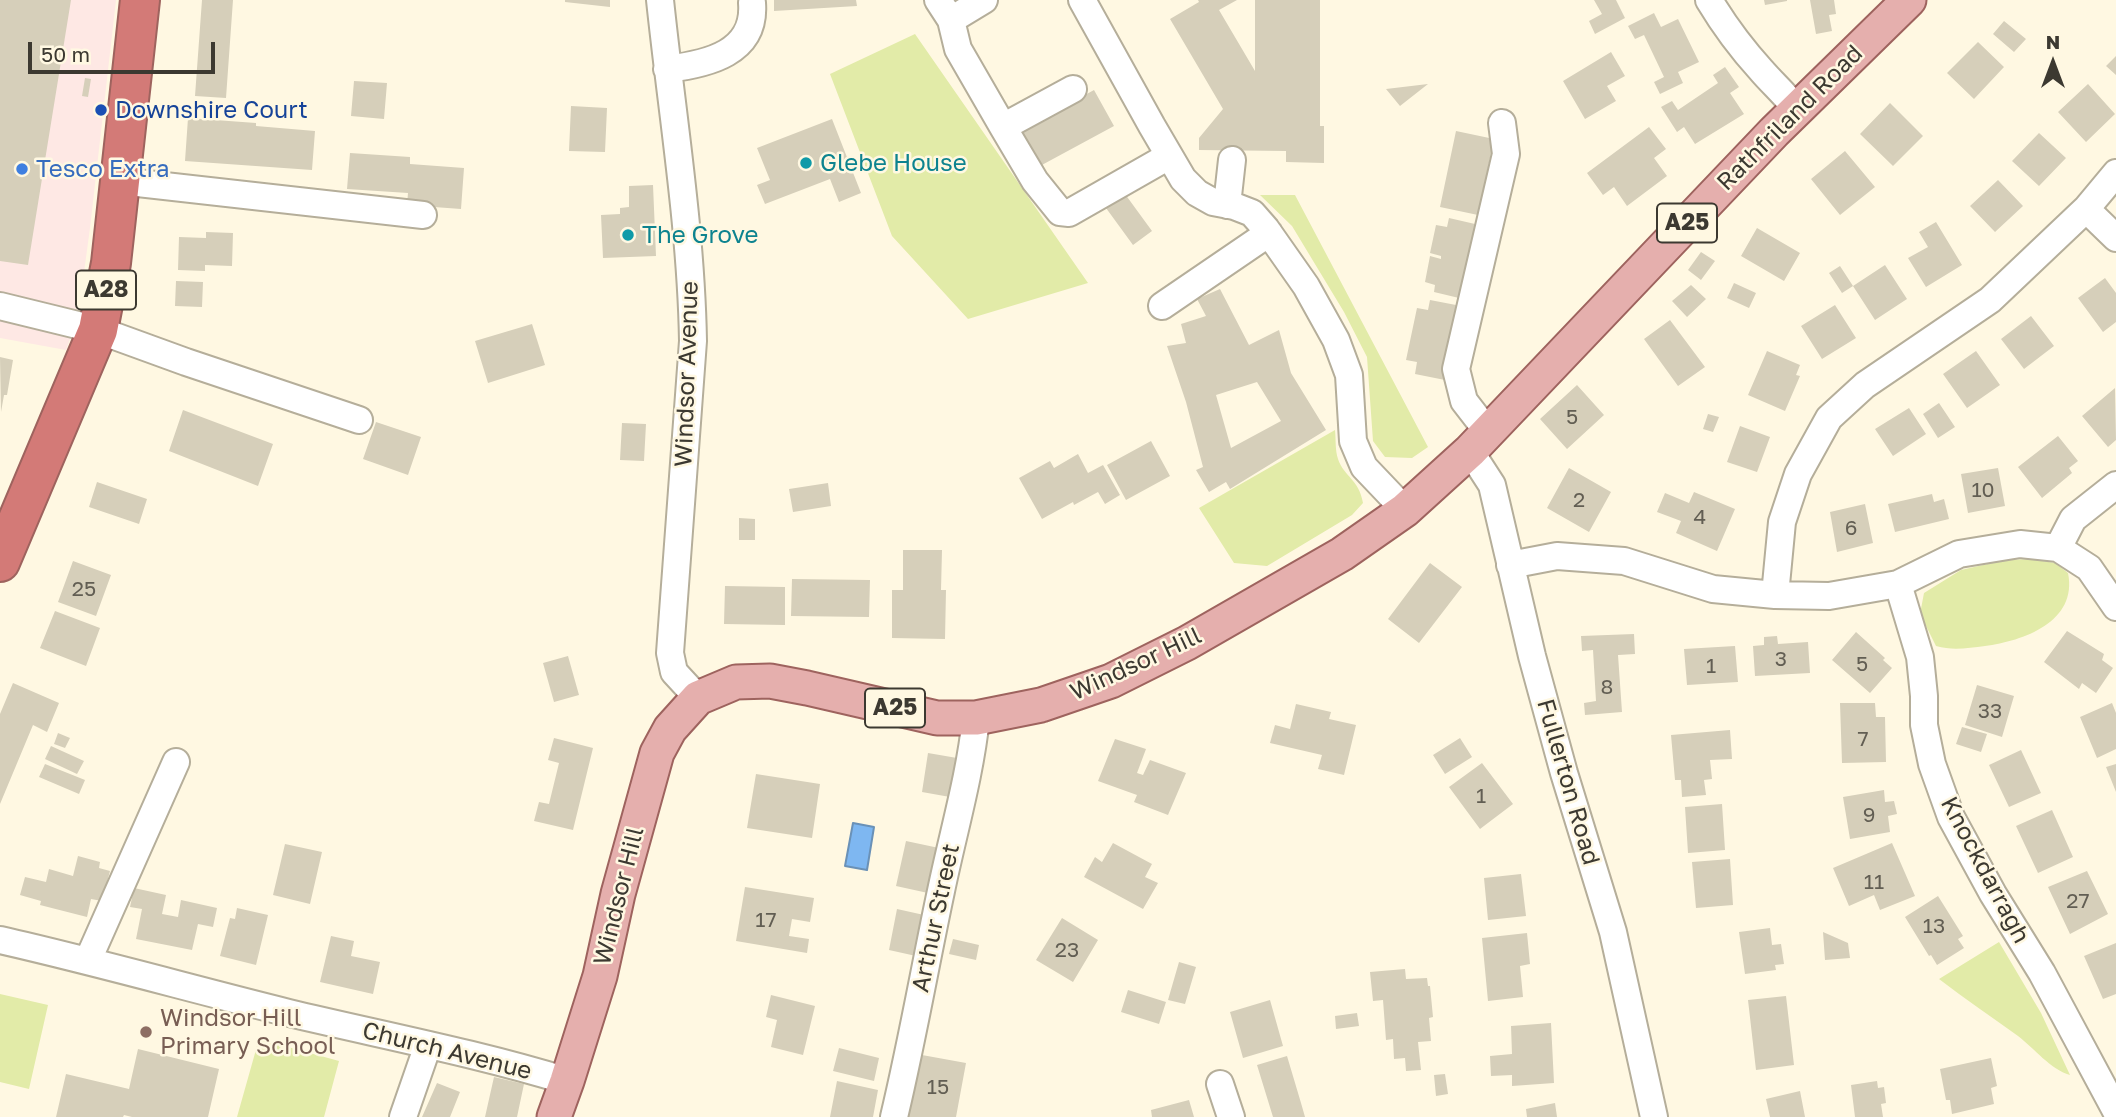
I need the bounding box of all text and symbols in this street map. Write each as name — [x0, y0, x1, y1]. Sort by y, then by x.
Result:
scale bar — [32, 28, 219, 72]
north arrow — [2018, 28, 2088, 98]
text: N — [2046, 30, 2060, 53]
street label: Rathfriland Road — [1711, 39, 1869, 197]
text: 50 m — [41, 41, 90, 67]
place label: Downshire Court — [115, 96, 308, 124]
marker: Downshire Court — [93, 102, 109, 118]
place label: Glebe House — [820, 149, 967, 177]
place label: Tesco Extra — [36, 155, 169, 183]
marker: Glebe House — [798, 155, 814, 171]
marker: Tesco Extra — [14, 161, 30, 177]
road number: A25 — [1657, 204, 1717, 243]
place label: The Grove — [642, 221, 758, 249]
marker: The Grove — [620, 227, 636, 243]
road number: A28 — [76, 270, 136, 310]
street label: Windsor Avenue — [669, 280, 705, 468]
house number: 5 — [1566, 404, 1578, 430]
house number: 10 — [1971, 477, 1995, 503]
house number: 2 — [1573, 487, 1585, 513]
house number: 4 — [1694, 504, 1706, 530]
house number: 6 — [1845, 515, 1857, 541]
house number: 25 — [72, 576, 96, 602]
street label: Windsor Hill — [1066, 621, 1206, 707]
house number: 3 — [1775, 646, 1787, 672]
house number: 5 — [1856, 651, 1868, 677]
house number: 1 — [1706, 653, 1716, 679]
house number: 8 — [1601, 674, 1613, 700]
road number: A25 — [865, 688, 925, 728]
street label: Fullerton Road — [1531, 696, 1605, 868]
house number: 33 — [1978, 698, 2002, 724]
house number: 7 — [1857, 726, 1869, 752]
house number: 1 — [1476, 783, 1486, 809]
street label: Knockdarragh — [1934, 792, 2036, 948]
house number: 9 — [1863, 802, 1875, 828]
street label: Windsor Hill — [588, 824, 650, 968]
street label: Arthur Street — [906, 841, 966, 995]
house number: 11 — [1864, 869, 1884, 895]
house number: 27 — [2066, 888, 2090, 914]
house number: 17 — [755, 907, 777, 933]
house number: 13 — [1923, 913, 1945, 939]
house number: 23 — [1055, 937, 1079, 963]
place label: Windsor Hill Primary School — [160, 1004, 336, 1060]
street label: Church Avenue — [359, 1016, 535, 1086]
marker: Windsor Hill Primary School — [138, 1024, 154, 1040]
house number: 15 — [927, 1074, 949, 1100]

